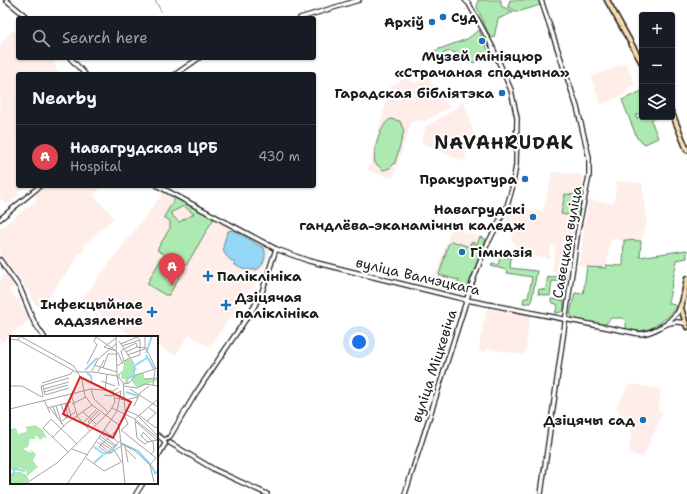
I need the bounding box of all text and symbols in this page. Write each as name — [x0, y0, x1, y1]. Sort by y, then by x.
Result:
place label: Суд — [451, 8, 478, 26]
marker: Суд — [438, 12, 448, 22]
map controls — [639, 12, 675, 120]
button: + — [639, 12, 675, 48]
place label: Архіў — [384, 13, 424, 31]
search box — [16, 16, 316, 60]
marker: Архіў — [427, 17, 437, 27]
icon: search — [30, 27, 52, 49]
text: Search here — [62, 28, 148, 48]
marker: Музей мініяцюр «Страчаная спадчына» — [477, 36, 487, 46]
place label: Музей мініяцюр «Страчаная спадчына» — [394, 47, 570, 81]
button: − — [639, 48, 675, 84]
place label: Гарадская бібліятэка — [334, 84, 494, 102]
button: layers — [639, 84, 675, 120]
text: Nearby — [32, 87, 97, 109]
marker: Гарадская бібліятэка — [497, 88, 507, 98]
district label: NAVAHRUDAK — [434, 131, 574, 155]
text: Навагрудская ЦРБ — [70, 138, 218, 158]
text: A — [40, 148, 50, 165]
text: 430 m — [258, 148, 300, 165]
text: Hospital — [70, 158, 121, 175]
place label: Пракуратура — [420, 170, 517, 188]
marker: Пракуратура — [520, 174, 530, 184]
street label: Савецкая вуліца — [548, 184, 586, 300]
place label: Навагрудскі гандлёва-эканамічны каледж — [299, 200, 525, 234]
marker: Навагрудскі гандлёва-эканамічны каледж — [528, 212, 538, 222]
place label: Гімназія — [470, 243, 532, 261]
marker: Гімназія — [457, 247, 467, 257]
pin: A — [159, 253, 185, 286]
street label: вуліца Валчэцкага — [354, 253, 482, 299]
place label: Паліклініка — [217, 267, 302, 285]
marker: Паліклініка — [202, 270, 214, 282]
place label: Дзіцячая паліклініка — [235, 288, 319, 322]
place label: Інфекцыйнае аддзяленне — [40, 295, 143, 329]
marker: Дзіцячая паліклініка — [220, 299, 232, 311]
marker: Інфекцыйнае аддзяленне — [146, 306, 158, 318]
street label: вуліца Міцкевіча — [407, 307, 461, 425]
your location — [349, 332, 369, 352]
inset map — [10, 336, 158, 484]
place label: Дзіцячы сад — [543, 411, 635, 429]
marker: Дзіцячы сад — [638, 415, 648, 425]

